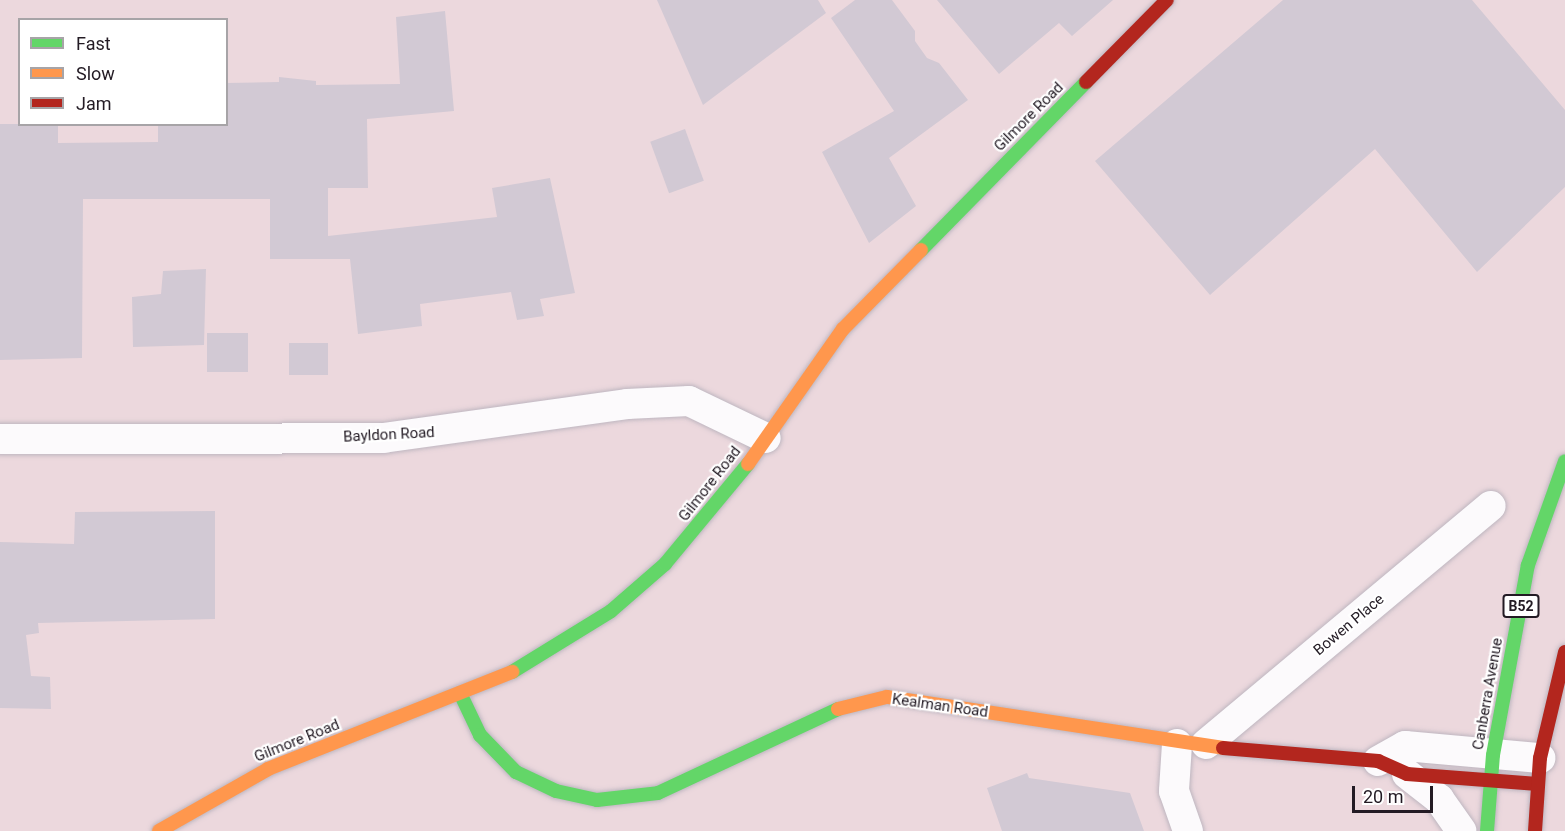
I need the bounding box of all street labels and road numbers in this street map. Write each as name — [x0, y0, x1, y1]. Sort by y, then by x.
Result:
street label: Gilmore Road — [991, 79, 1067, 155]
street label: Bayldon Road — [343, 424, 435, 446]
street label: Gilmore Road — [675, 443, 745, 525]
street label: Bowen Place — [1310, 590, 1388, 660]
road number: B52 — [1502, 595, 1540, 617]
street label: Canberra Avenue — [1469, 637, 1507, 751]
street label: Kealman Road — [891, 690, 989, 722]
street label: Gilmore Road — [252, 716, 342, 766]

